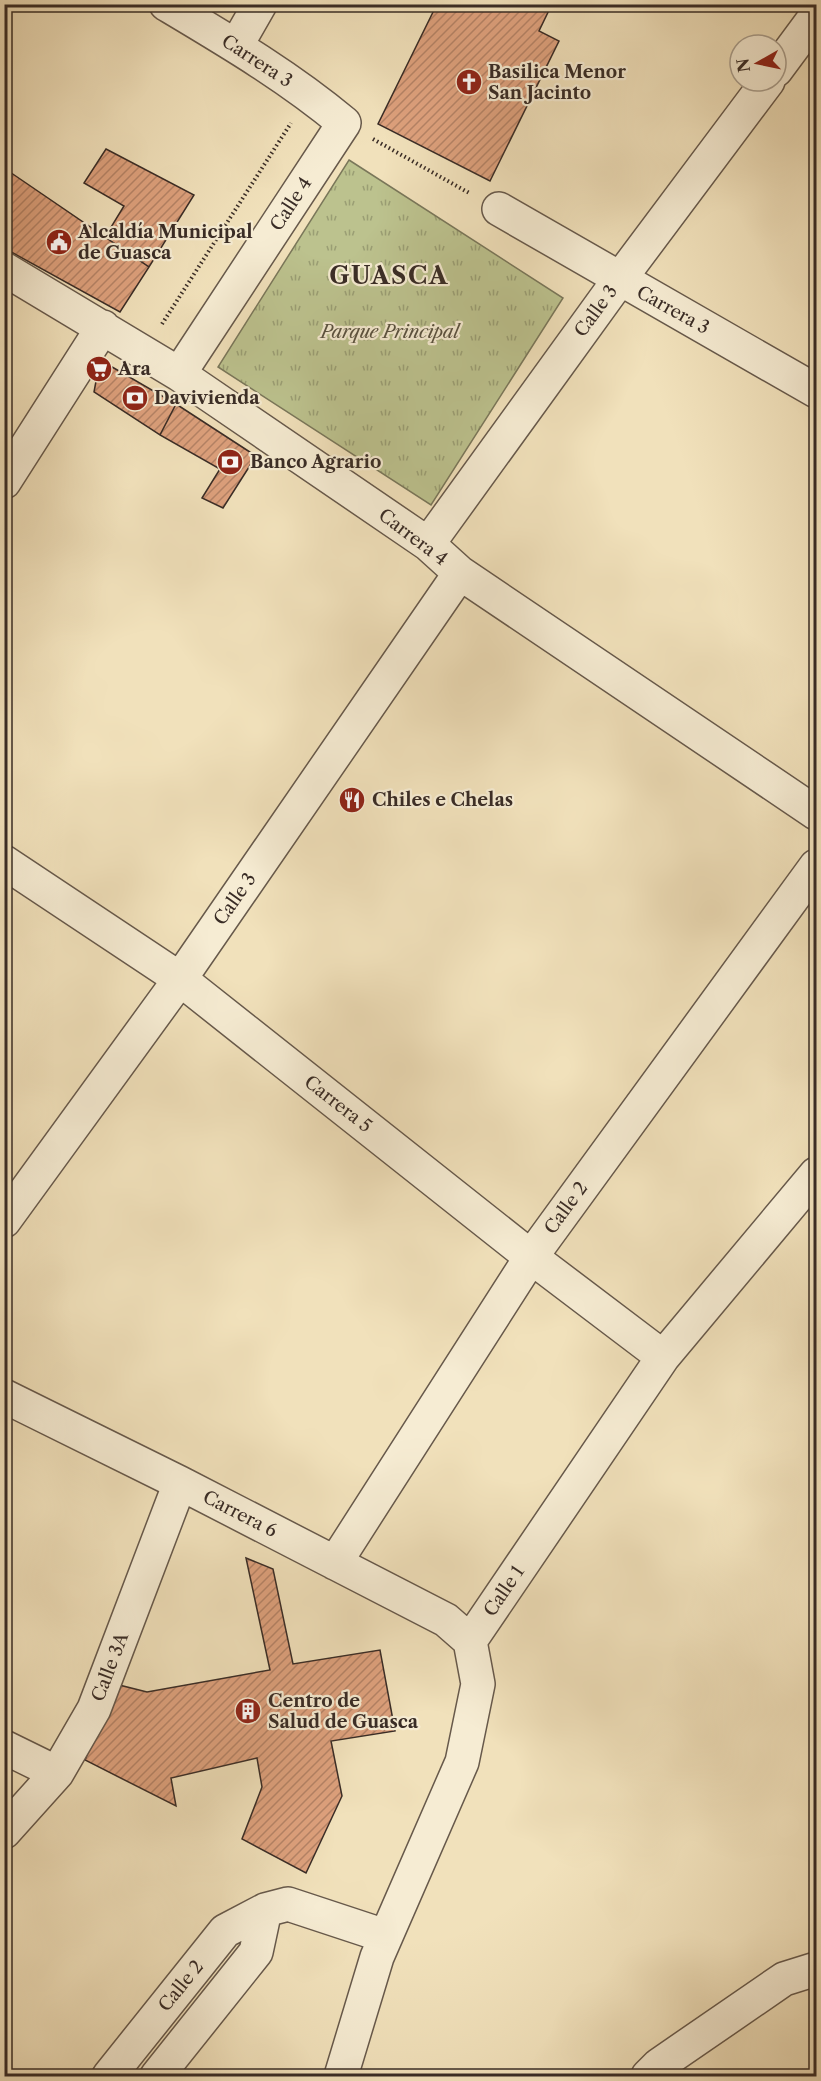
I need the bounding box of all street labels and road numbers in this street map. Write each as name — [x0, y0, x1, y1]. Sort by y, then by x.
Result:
street label: Carrera 3 — [218, 30, 296, 92]
street label: Calle 4 — [266, 173, 316, 235]
street label: Calle 3 — [570, 281, 622, 341]
street label: Carrera 3 — [633, 281, 713, 339]
street label: Carrera 4 — [374, 504, 452, 570]
street label: Calle 3 — [209, 869, 261, 929]
street label: Carrera 5 — [300, 1071, 376, 1137]
street label: Calle 2 — [540, 1178, 592, 1238]
street label: Carrera 6 — [199, 1486, 281, 1542]
street label: Calle 1 — [479, 1561, 529, 1621]
street label: Calle 3A — [87, 1629, 133, 1705]
street label: Calle 2 — [154, 1956, 208, 2016]

